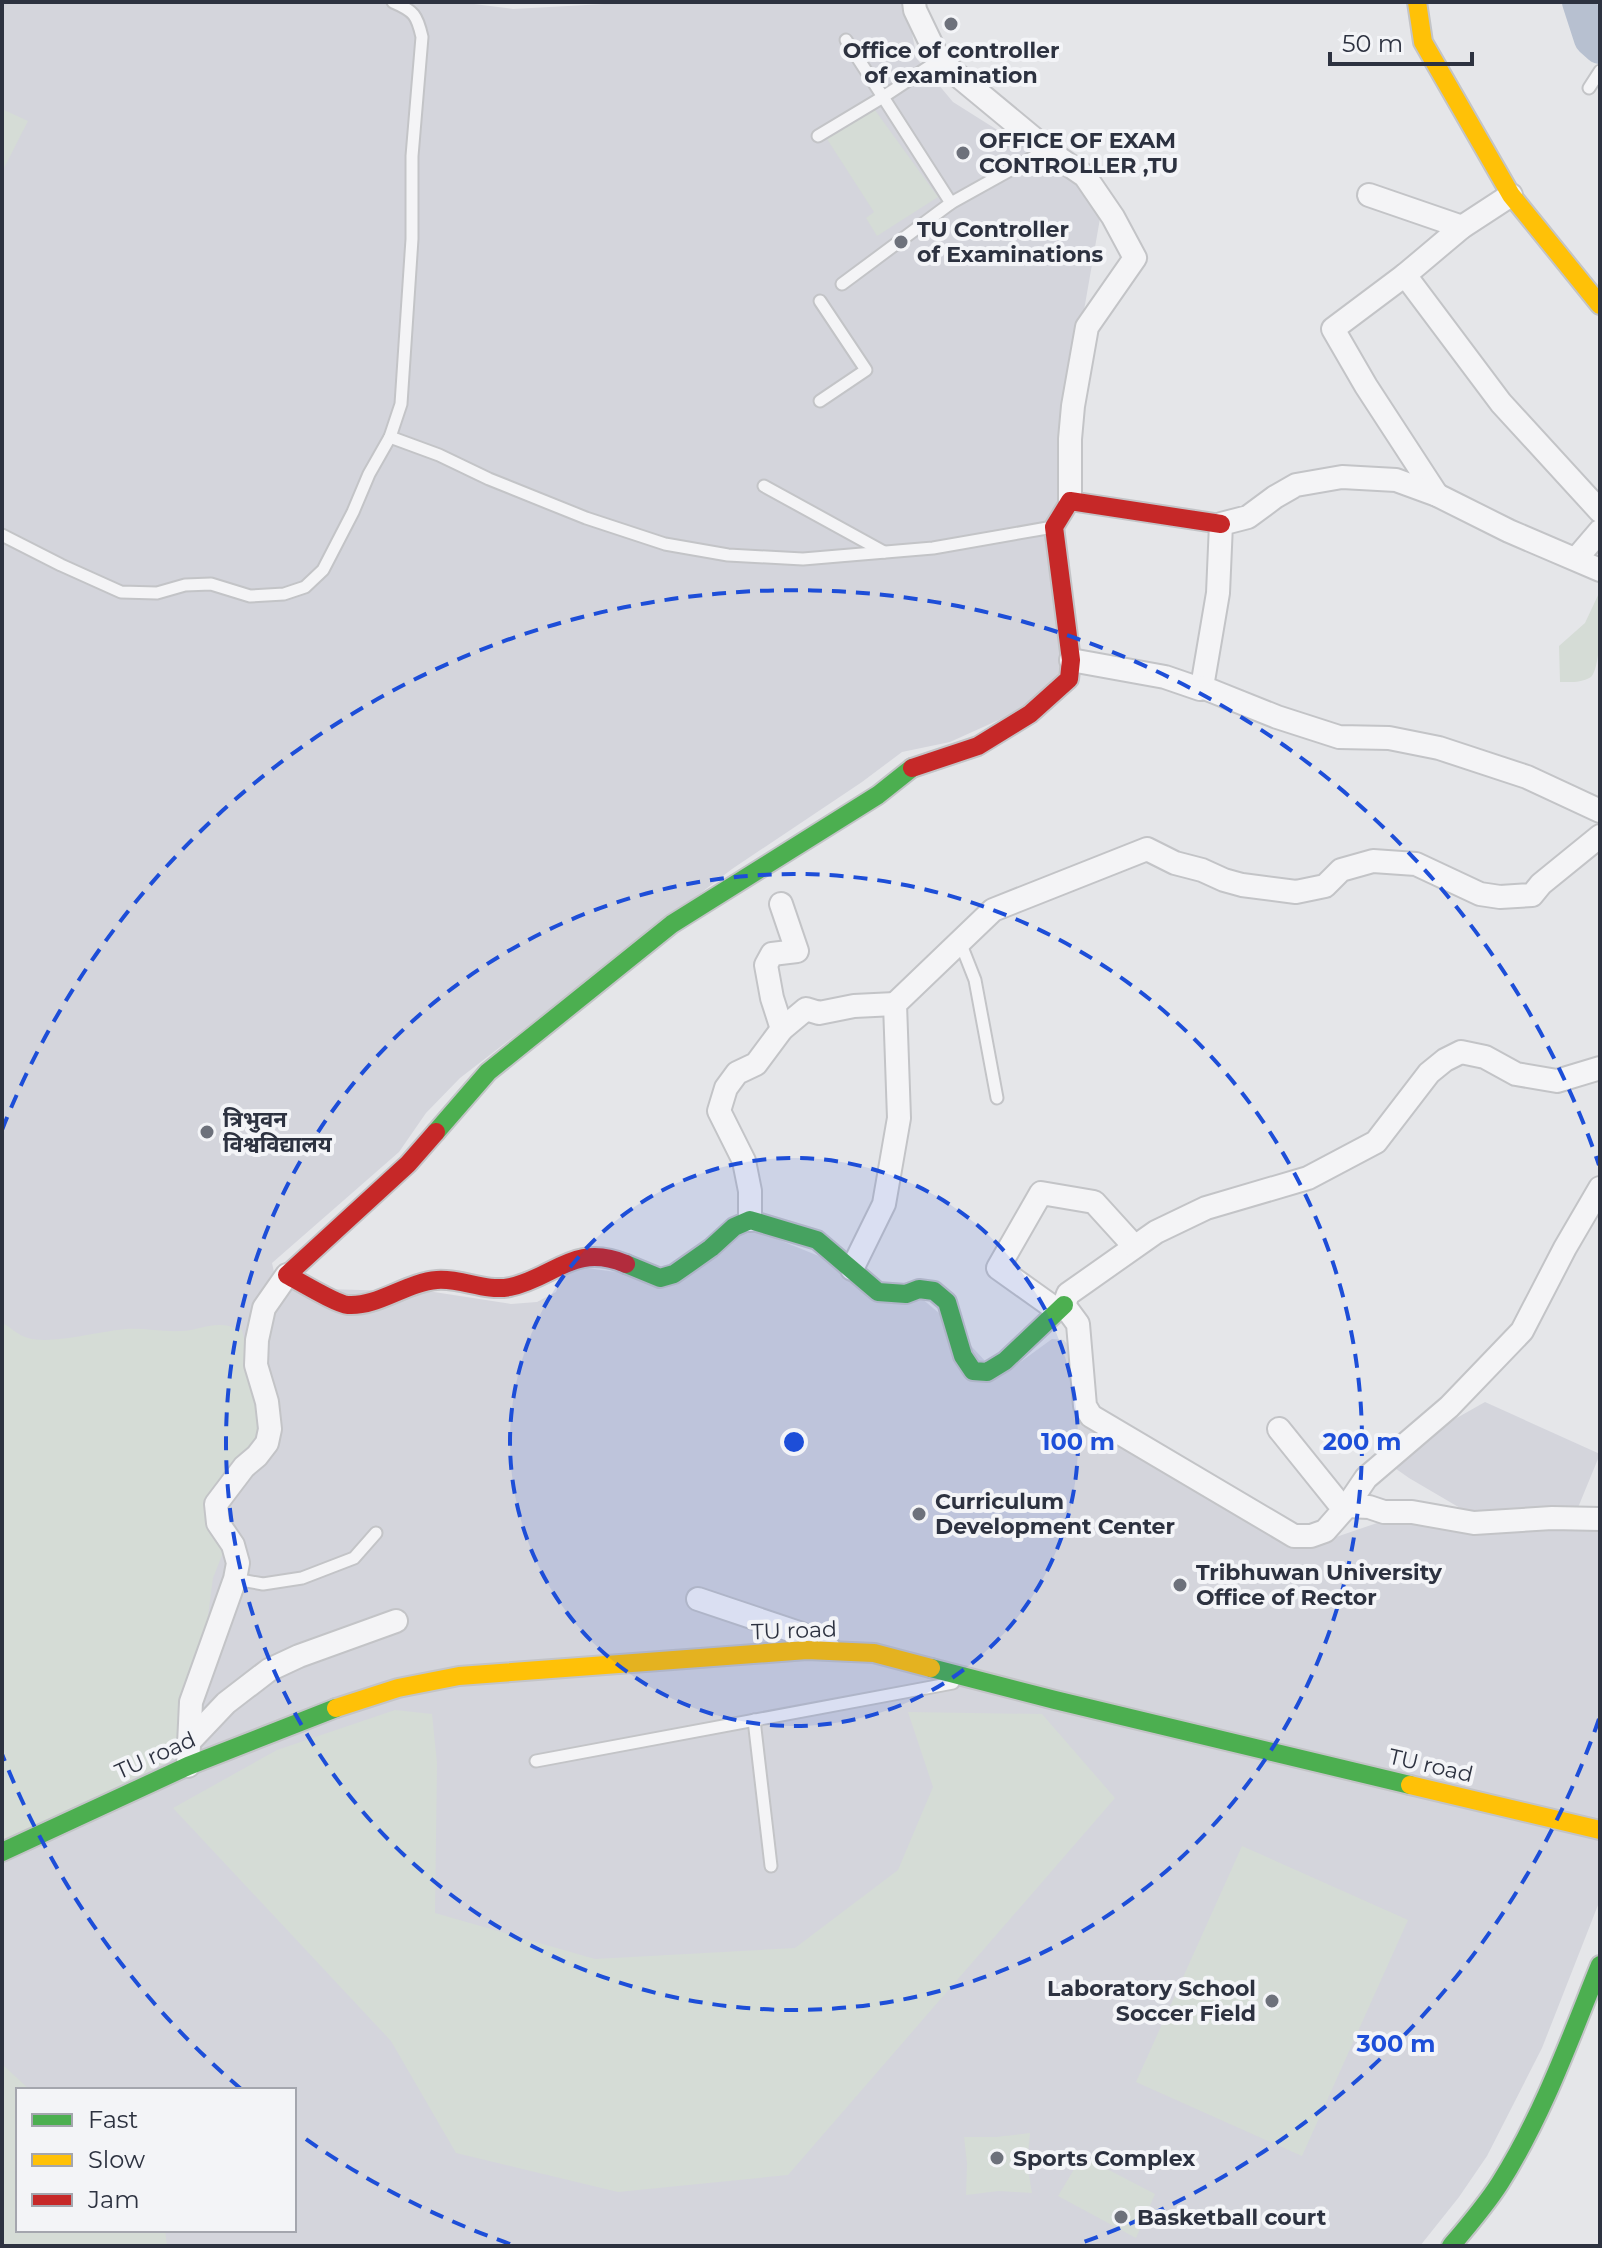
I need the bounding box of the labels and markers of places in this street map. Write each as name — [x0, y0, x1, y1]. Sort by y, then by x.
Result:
marker: Office of controller of examination — [942, 15, 960, 33]
place label: Office of controller of examination — [843, 37, 1059, 89]
place label: OFFICE OF EXAM CONTROLLER ,TU — [979, 127, 1178, 179]
marker: OFFICE OF EXAM CONTROLLER ,TU — [954, 144, 972, 162]
place label: TU Controller of Examinations — [917, 216, 1103, 268]
marker: TU Controller of Examinations — [892, 233, 910, 251]
place label: त्रिभुवन विश्वविद्यालय — [223, 1106, 333, 1158]
marker: त्रिभुवन विश्वविद्यालय — [198, 1123, 216, 1141]
centre of rings — [780, 1428, 808, 1456]
place label: Curriculum Development Center — [935, 1488, 1175, 1540]
marker: Curriculum Development Center — [910, 1505, 928, 1523]
place label: Tribhuwan University Office of Rector — [1196, 1559, 1443, 1611]
marker: Tribhuwan University Office of Rector — [1171, 1576, 1189, 1594]
place label: Laboratory School Soccer Field — [1047, 1975, 1256, 2027]
marker: Laboratory School Soccer Field — [1263, 1992, 1281, 2010]
place label: Sports Complex — [1013, 2145, 1195, 2172]
marker: Sports Complex — [988, 2149, 1006, 2167]
place label: Basketball court — [1137, 2204, 1327, 2231]
marker: Basketball court — [1112, 2208, 1130, 2226]

